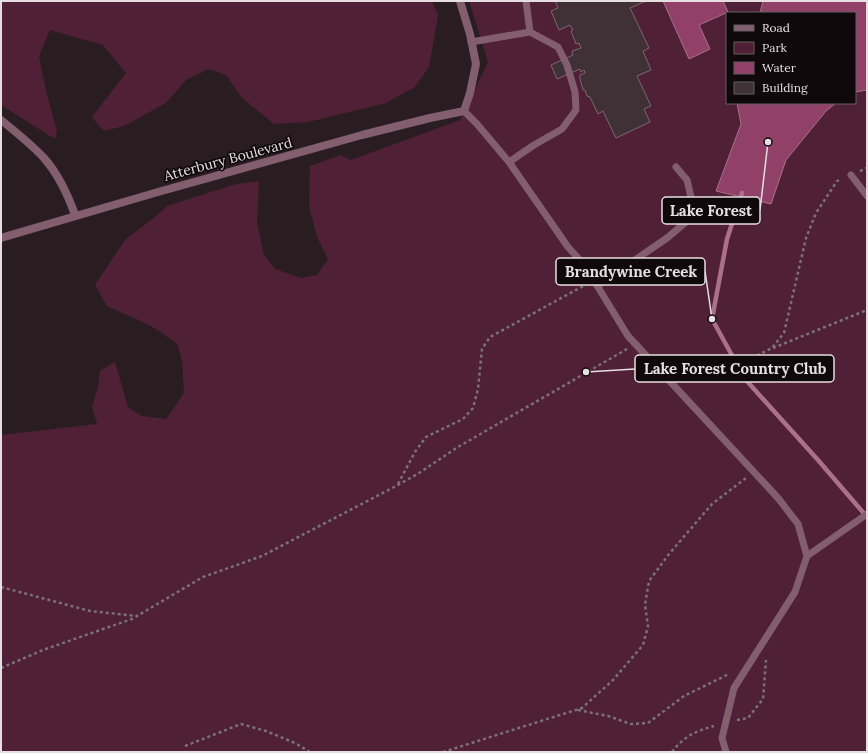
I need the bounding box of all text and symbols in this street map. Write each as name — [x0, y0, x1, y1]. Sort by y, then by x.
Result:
legend — [726, 12, 856, 104]
text: Road — [762, 20, 790, 35]
text: Park — [762, 40, 788, 55]
text: Water — [762, 60, 797, 75]
text: Building — [762, 80, 808, 95]
street label: Atterbury Boulevard — [161, 133, 294, 185]
callout: Lake Forest — [662, 197, 760, 224]
text: Lake Forest — [670, 201, 753, 220]
callout: Brandywine Creek — [556, 258, 705, 285]
text: Brandywine Creek — [565, 262, 697, 281]
callout: Lake Forest Country Club — [635, 355, 834, 382]
text: Lake Forest Country Club — [644, 359, 827, 378]

